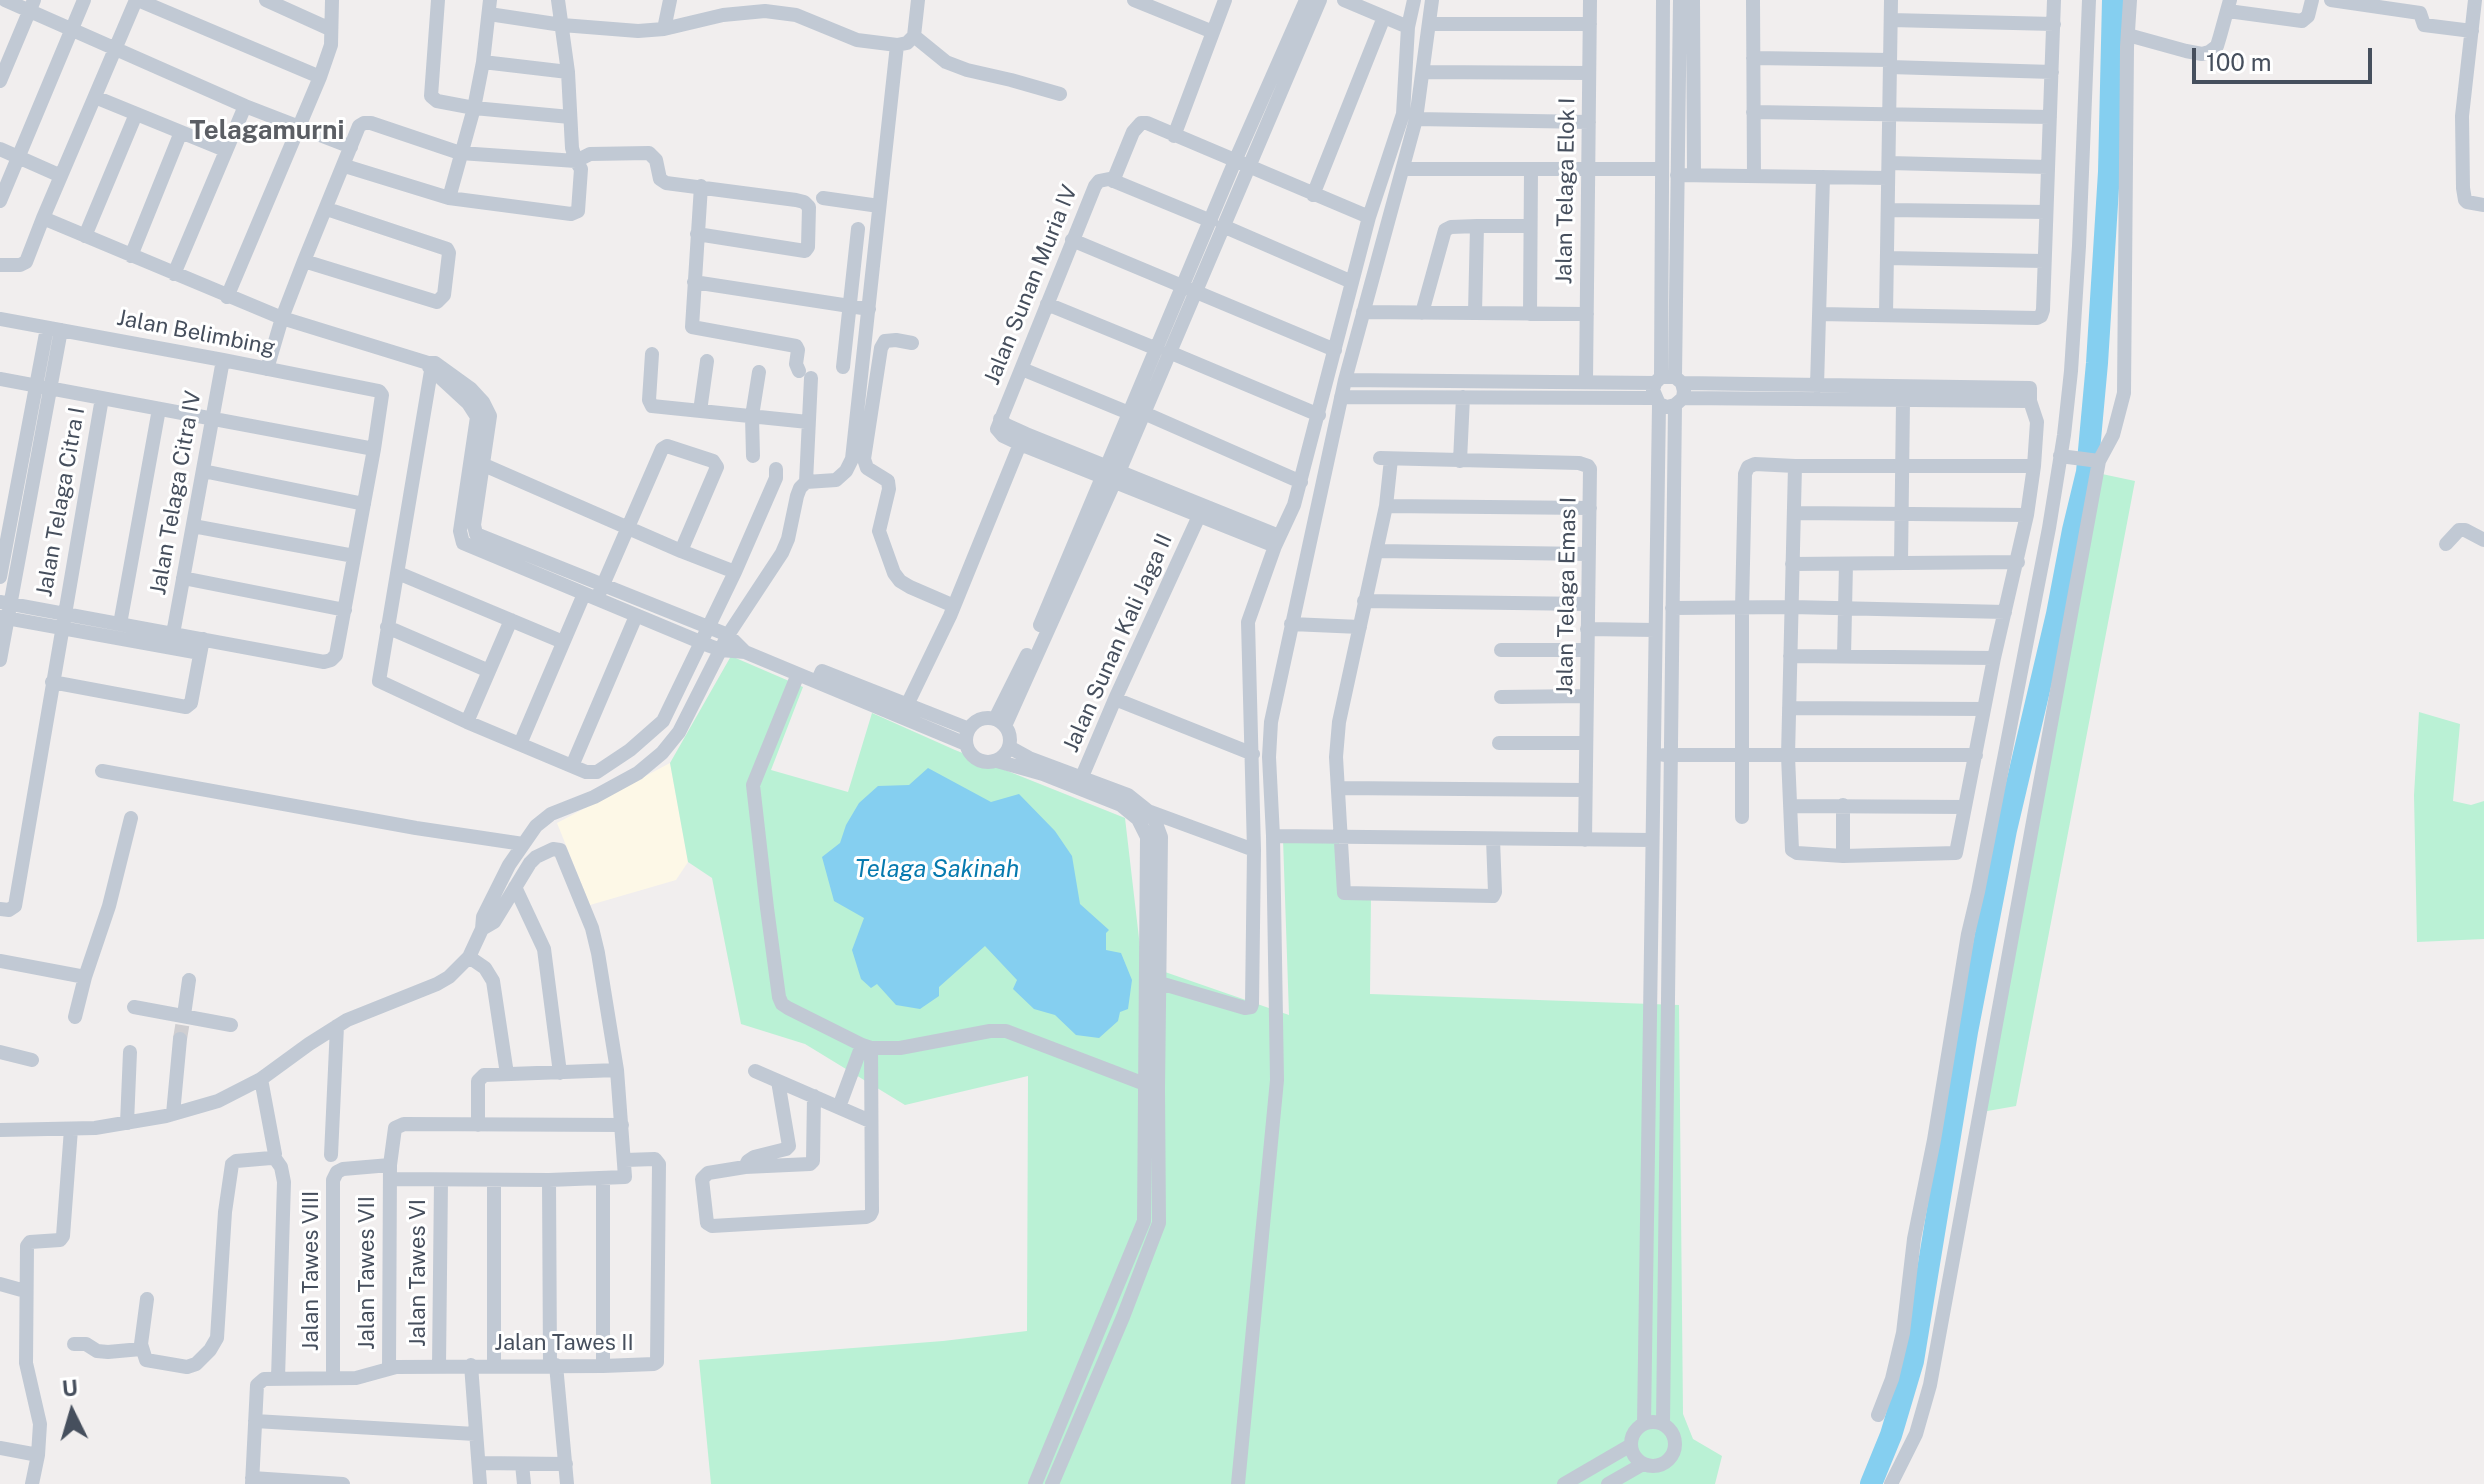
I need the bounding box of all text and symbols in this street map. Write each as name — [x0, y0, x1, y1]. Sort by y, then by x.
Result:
scale bar — [2196, 32, 2376, 82]
text: 100 m — [2206, 48, 2272, 76]
street label: Jalan Telaga Elok I — [1551, 97, 1581, 285]
district label: Telagamurni — [190, 115, 344, 147]
street label: Jalan Sunan Muria IV — [979, 181, 1083, 389]
street label: Jalan Belimbing — [114, 305, 278, 361]
street label: Jalan Telaga Citra IV — [145, 389, 207, 597]
street label: Jalan Telaga Citra I — [31, 405, 91, 599]
street label: Jalan Telaga Emas I — [1552, 497, 1582, 695]
street label: Jalan Sunan Kali Jaga II — [1058, 530, 1178, 756]
water label: Telaga Sakinah — [855, 856, 1019, 884]
street label: Jalan Tawes VIII — [298, 1191, 324, 1351]
street label: Jalan Tawes VII — [354, 1196, 380, 1350]
street label: Jalan Tawes VI — [405, 1199, 431, 1347]
street label: Jalan Tawes II — [494, 1330, 634, 1356]
north arrow — [32, 1372, 112, 1452]
text: U — [61, 1374, 79, 1402]

